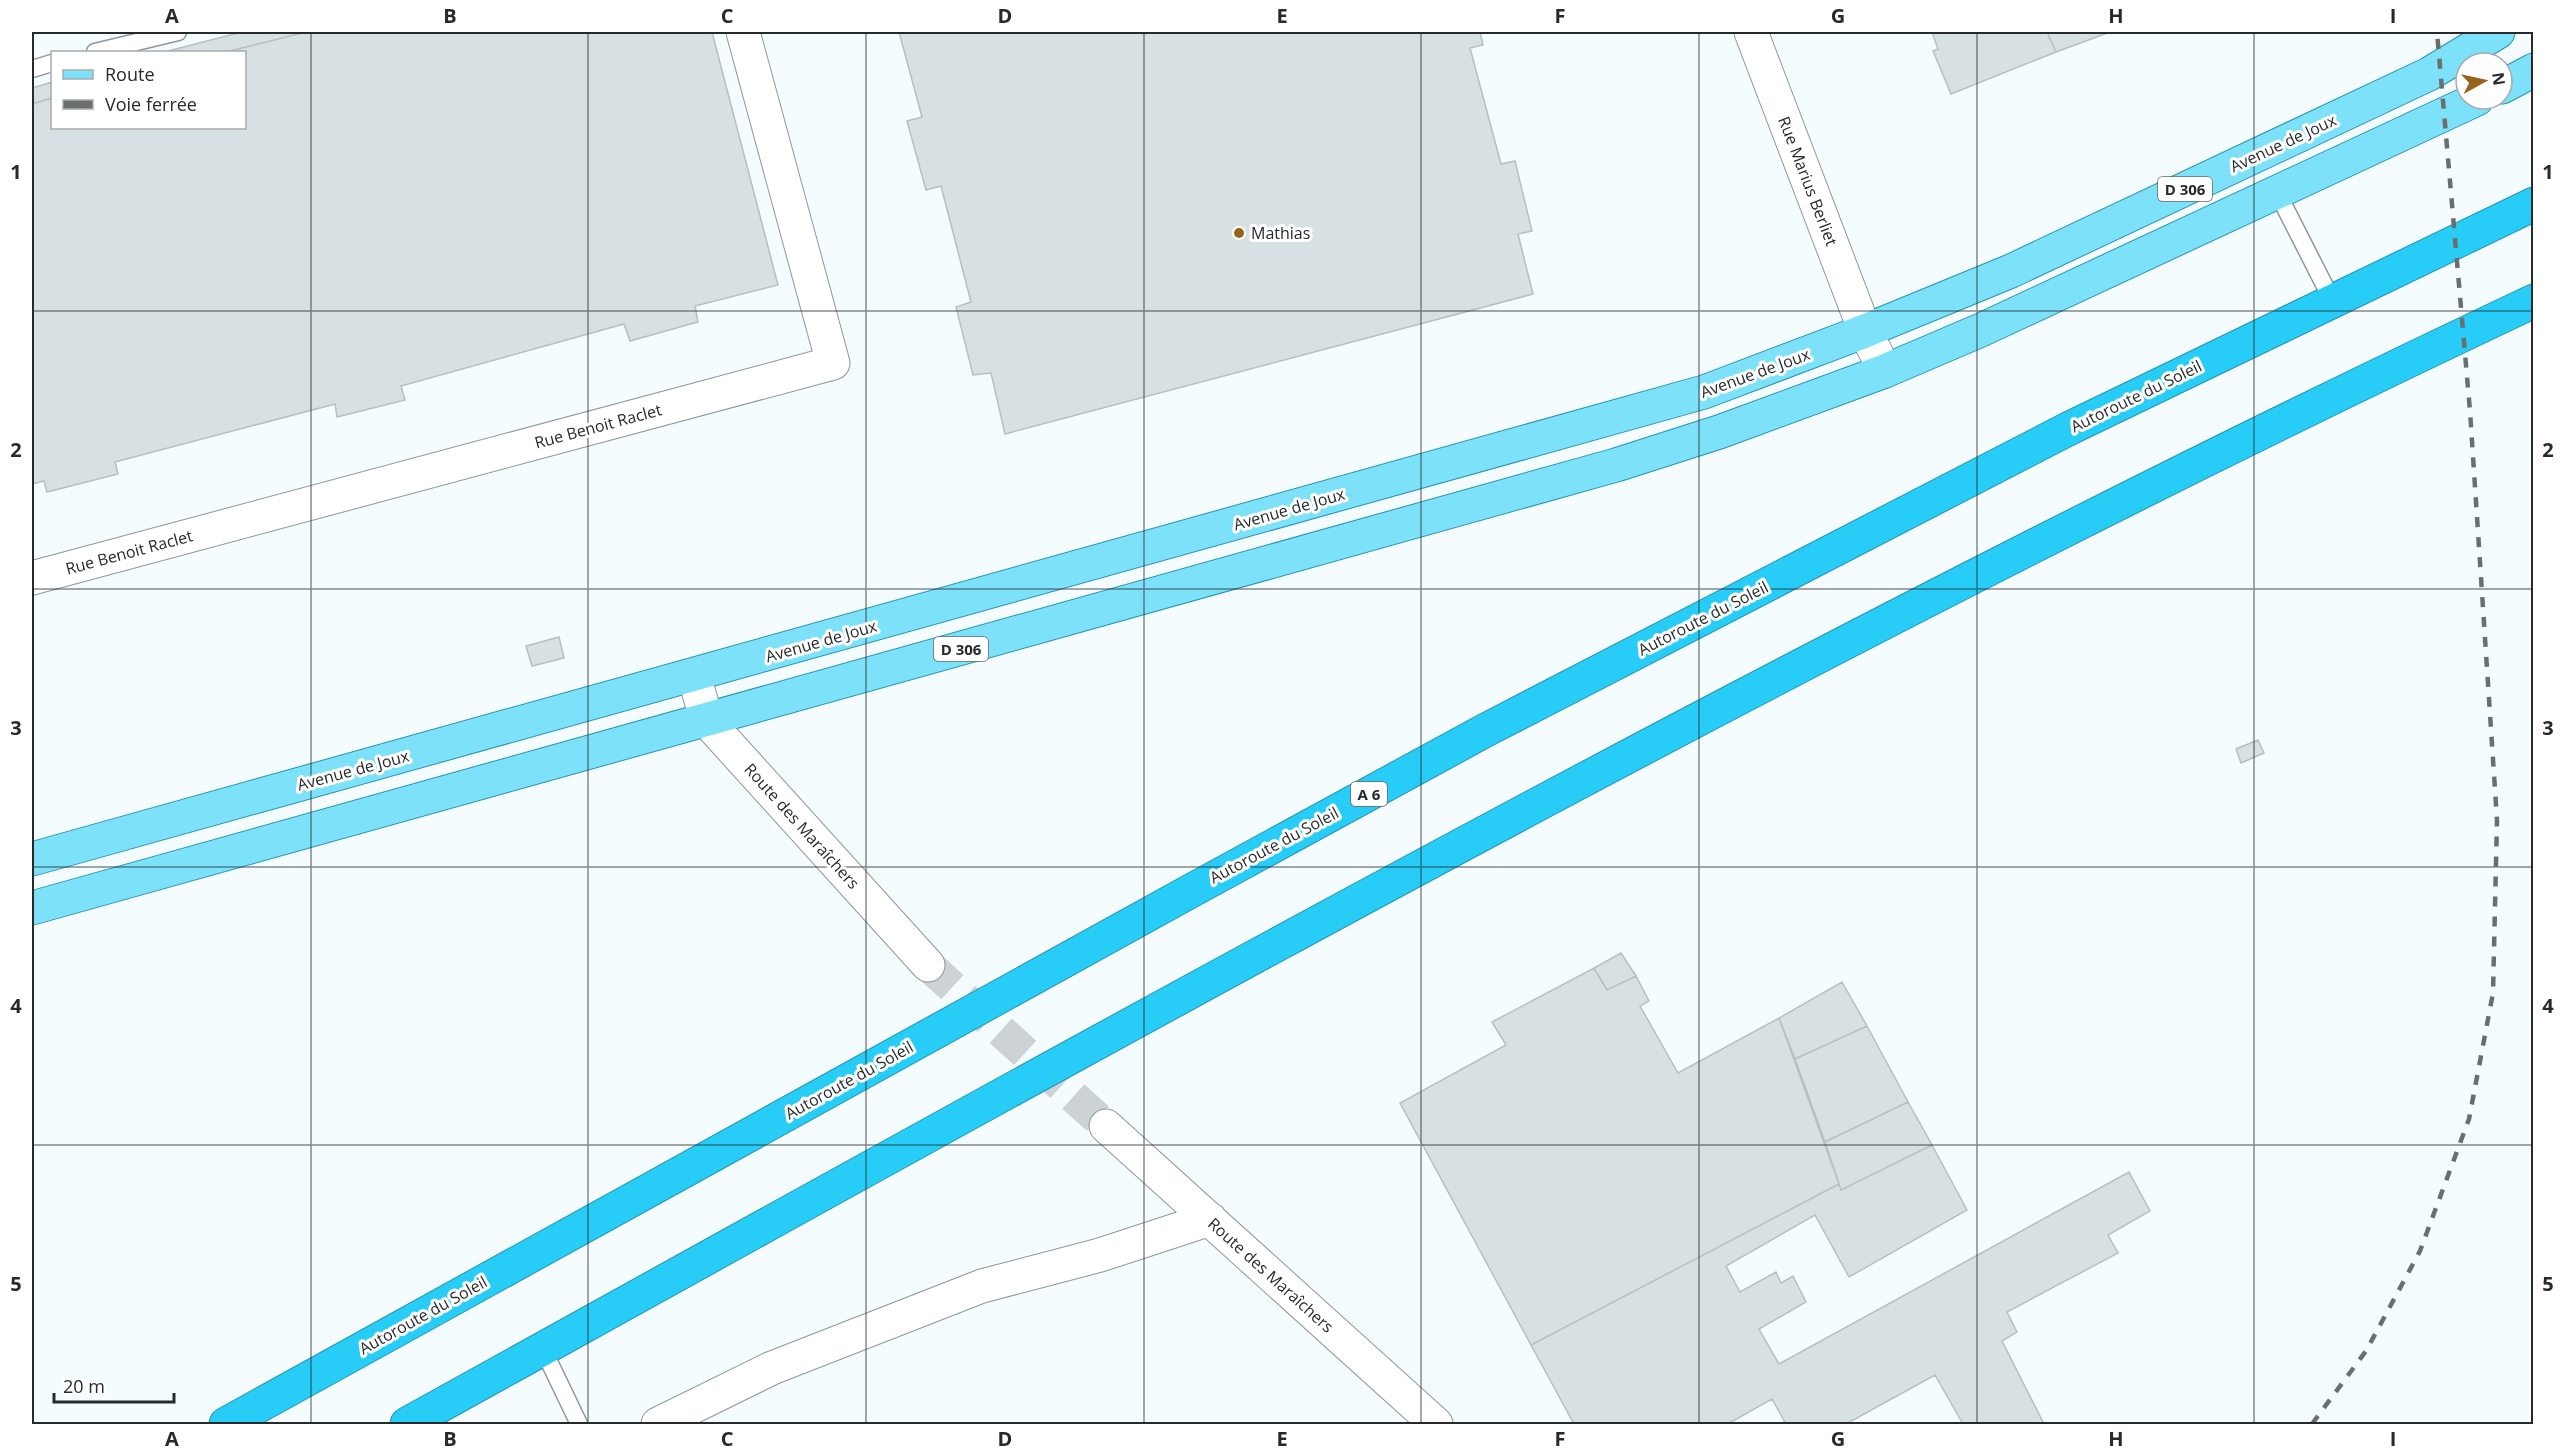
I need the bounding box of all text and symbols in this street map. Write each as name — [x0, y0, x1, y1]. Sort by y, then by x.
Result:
text: A — [165, 2, 179, 29]
text: B — [443, 2, 457, 29]
text: C — [721, 2, 734, 29]
text: D — [998, 2, 1012, 29]
text: E — [1276, 2, 1288, 29]
text: F — [1555, 2, 1565, 29]
text: G — [1831, 2, 1845, 29]
text: H — [2108, 2, 2124, 29]
text: I — [2390, 2, 2396, 29]
legend — [51, 51, 246, 129]
north arrow — [2454, 51, 2514, 111]
text: Route — [105, 62, 155, 86]
text: N — [2487, 71, 2511, 87]
text: Voie ferrée — [105, 92, 197, 116]
street label: Avenue de Joux — [2226, 108, 2340, 177]
street label: Rue Marius Berliet — [1773, 113, 1843, 249]
text: 1 — [10, 158, 22, 185]
text: 1 — [2542, 158, 2554, 185]
road number: D 306 — [2158, 177, 2212, 201]
place label: Mathias — [1251, 222, 1310, 244]
marker: Mathias — [1232, 226, 1246, 240]
street label: Avenue de Joux — [1697, 343, 1813, 403]
street label: Autoroute du Soleil — [2067, 355, 2205, 437]
street label: Rue Benoit Raclet — [532, 398, 664, 454]
text: 2 — [10, 436, 22, 463]
text: 2 — [2542, 436, 2554, 463]
street label: Avenue de Joux — [1231, 482, 1348, 535]
street label: Rue Benoit Raclet — [63, 524, 195, 580]
street label: Autoroute du Soleil — [1634, 576, 1772, 660]
street label: Avenue de Joux — [763, 614, 880, 667]
road number: D 306 — [934, 637, 988, 661]
text: 3 — [10, 714, 22, 741]
text: 3 — [2542, 714, 2554, 741]
street label: Avenue de Joux — [295, 744, 412, 795]
street label: Route des Maraîchers — [740, 758, 864, 894]
road number: A 6 — [1351, 782, 1387, 806]
street label: Autoroute du Soleil — [1206, 802, 1342, 888]
text: 4 — [10, 992, 22, 1019]
text: 4 — [2542, 992, 2554, 1019]
street label: Autoroute du Soleil — [781, 1036, 917, 1124]
street label: Route des Maraîchers — [1203, 1213, 1339, 1337]
text: 5 — [10, 1270, 22, 1297]
text: 5 — [2542, 1270, 2554, 1297]
street label: Autoroute du Soleil — [355, 1271, 491, 1359]
scale bar — [54, 1366, 174, 1404]
text: 20 m — [63, 1374, 105, 1398]
text: A — [165, 1425, 179, 1452]
text: B — [443, 1425, 457, 1452]
text: C — [721, 1425, 734, 1452]
text: D — [998, 1425, 1012, 1452]
text: E — [1276, 1425, 1288, 1452]
text: F — [1555, 1425, 1565, 1452]
text: G — [1831, 1425, 1845, 1452]
text: H — [2108, 1425, 2124, 1452]
text: I — [2390, 1425, 2396, 1452]

